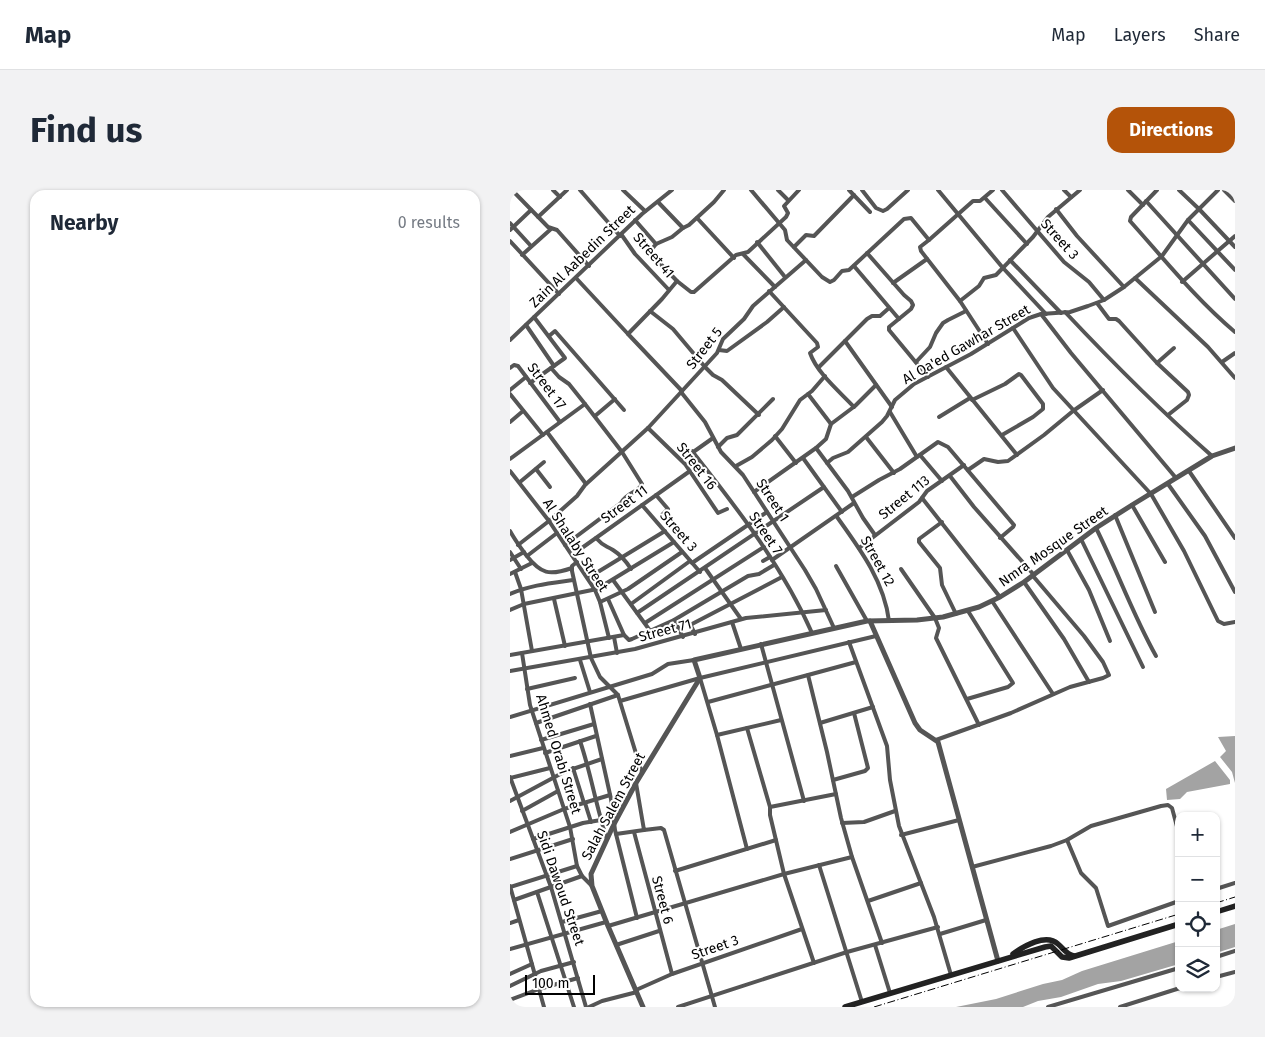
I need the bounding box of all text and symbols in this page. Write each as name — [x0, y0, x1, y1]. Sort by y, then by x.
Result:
text: Map — [25, 21, 71, 49]
text: Map — [1051, 24, 1086, 46]
text: Layers — [1114, 24, 1166, 46]
text: Share — [1194, 24, 1240, 46]
button: Directions — [1107, 107, 1235, 153]
text: Find us — [30, 109, 142, 151]
street label: Zain Al Aabedin Street — [526, 201, 639, 311]
text: Nearby — [50, 210, 118, 236]
text: 0 results — [398, 213, 460, 232]
street label: Street 3 — [1037, 216, 1082, 263]
street label: Street 41 — [629, 229, 678, 281]
street label: Al Qa'ed Gawhar Street — [899, 300, 1034, 388]
street label: Street 5 — [683, 324, 726, 373]
street label: Street 17 — [524, 360, 570, 413]
street label: Street 16 — [673, 439, 720, 493]
street label: Street 113 — [875, 472, 933, 523]
street label: Street 1 — [752, 476, 793, 525]
street label: Street 11 — [598, 482, 651, 527]
street label: Al Shalaby Street — [539, 496, 613, 596]
street label: Nmra Mosque Street — [995, 502, 1112, 590]
street label: Street 3 — [656, 507, 701, 555]
street label: Street 7 — [745, 509, 786, 558]
street label: Street 12 — [857, 533, 898, 589]
street label: Street 71 — [637, 615, 693, 646]
street label: Ahmed Orabi Street — [532, 692, 585, 817]
street label: Salah Salem Street — [578, 749, 649, 863]
map controls — [1175, 812, 1220, 992]
button: + — [1175, 812, 1220, 857]
street label: Sidi Dawoud Street — [533, 828, 588, 949]
button: − — [1175, 857, 1220, 902]
street label: Street 6 — [648, 874, 677, 926]
button: locate — [1175, 902, 1220, 947]
street label: Street 3 — [689, 932, 741, 963]
button: layers — [1175, 947, 1220, 992]
scale bar — [525, 972, 595, 995]
text: 100 m — [532, 975, 569, 992]

